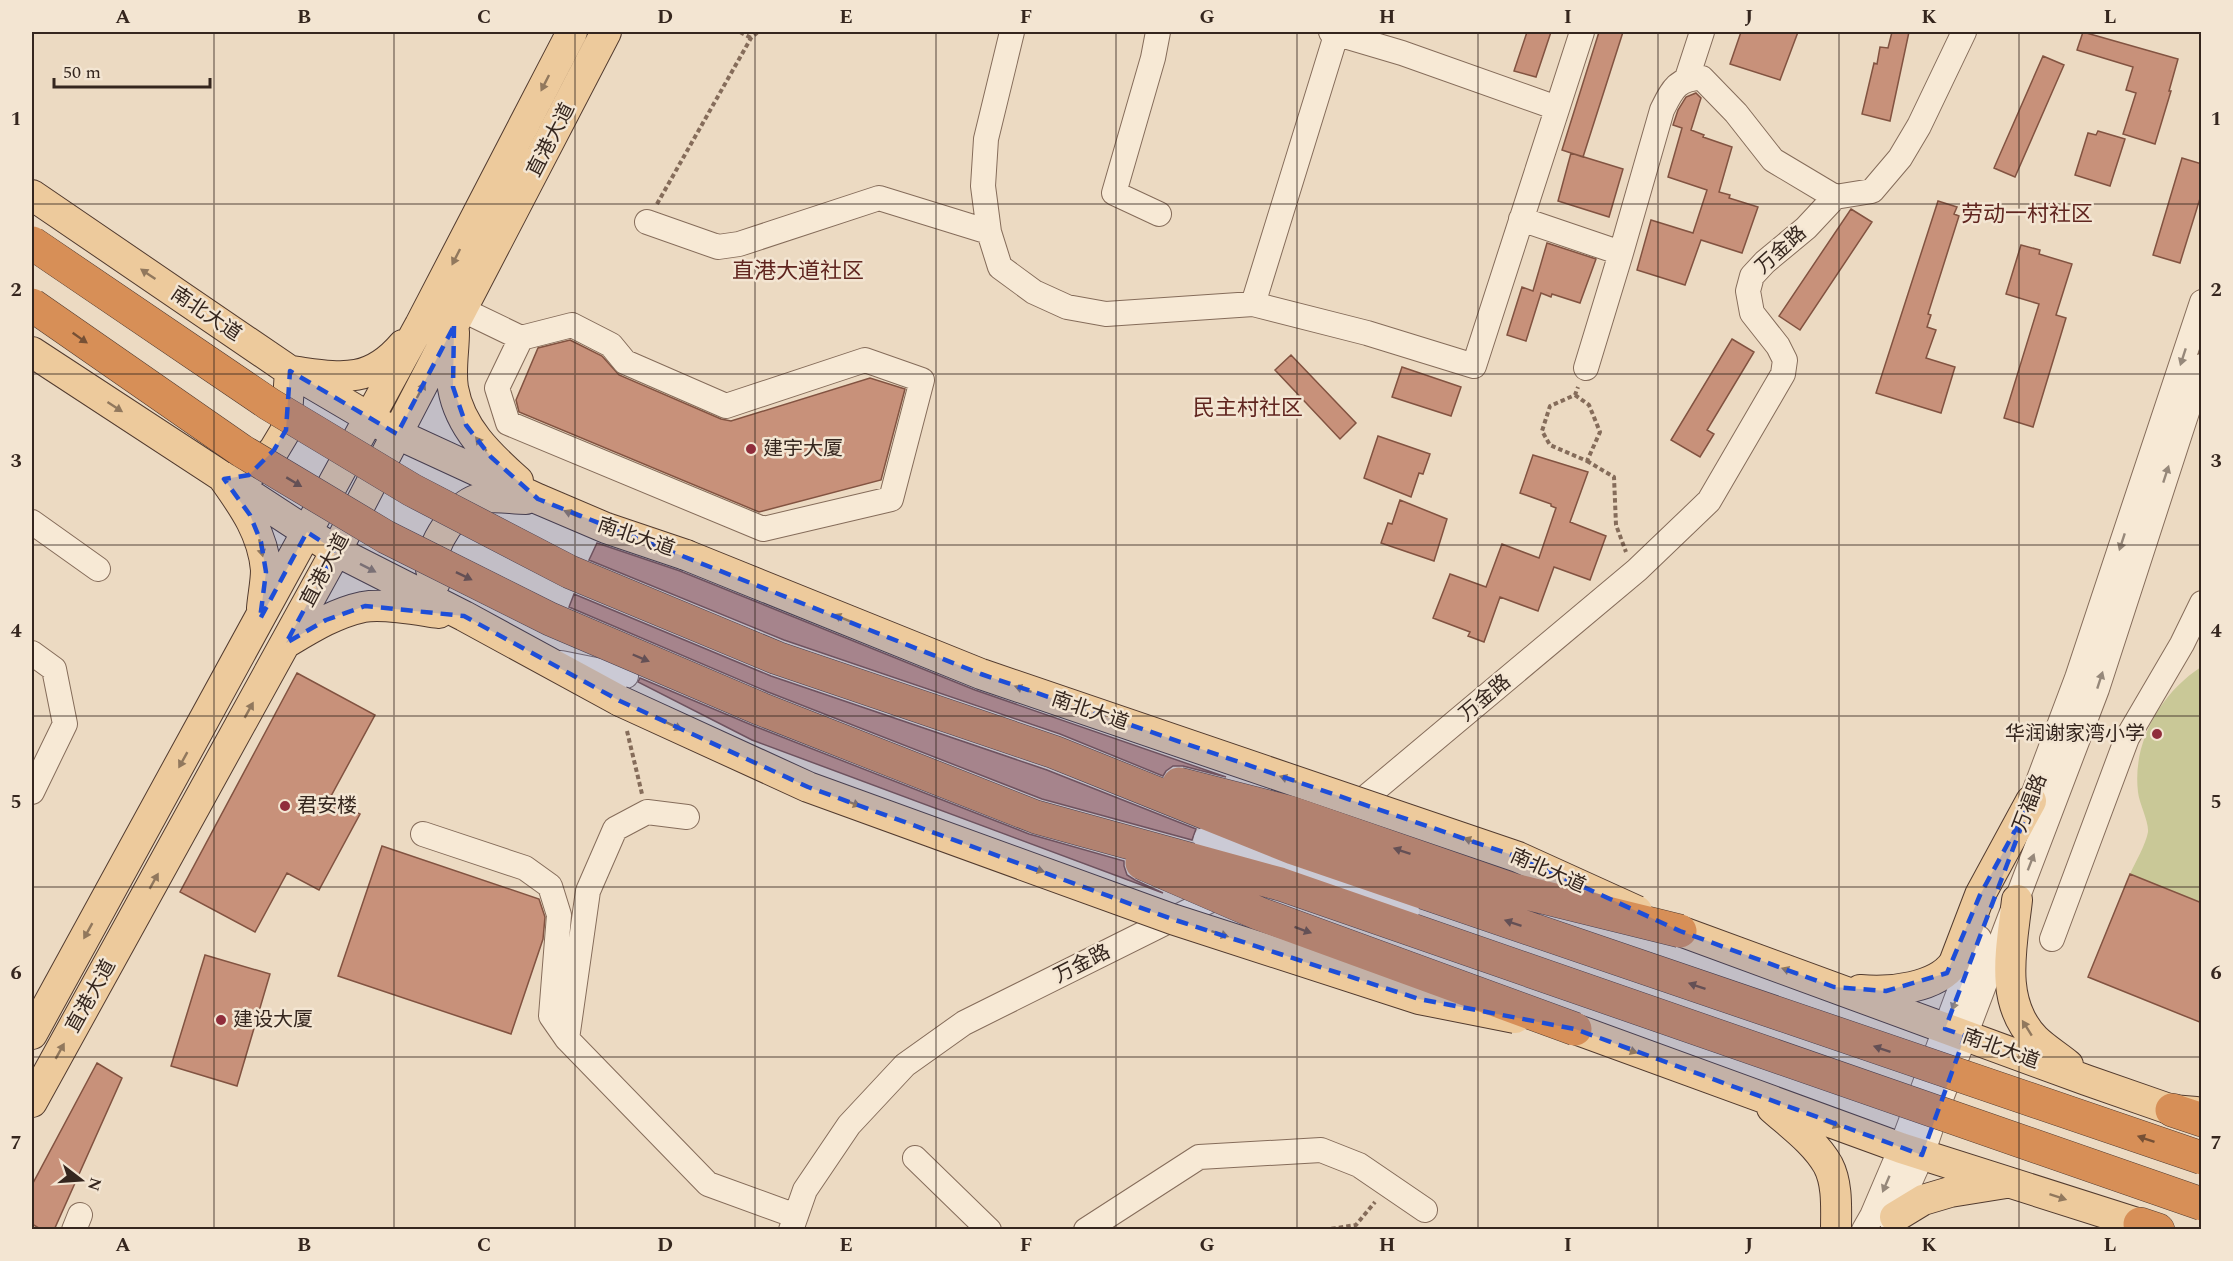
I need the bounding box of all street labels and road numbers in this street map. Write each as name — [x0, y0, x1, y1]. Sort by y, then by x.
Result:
street label: 直港大道 — [519, 98, 583, 182]
street label: 万金路 — [1749, 219, 1813, 281]
street label: 南北大道 — [164, 279, 248, 349]
street label: 南北大道 — [593, 510, 679, 564]
street label: 直港大道 — [293, 528, 357, 612]
street label: 万金路 — [1452, 667, 1518, 729]
street label: 南北大道 — [1047, 684, 1133, 738]
street label: 万福路 — [2005, 770, 2055, 836]
street label: 南北大道 — [1505, 841, 1591, 901]
street label: 万金路 — [1048, 937, 1116, 991]
street label: 直港大道 — [58, 954, 124, 1038]
street label: 南北大道 — [1958, 1021, 2044, 1077]

